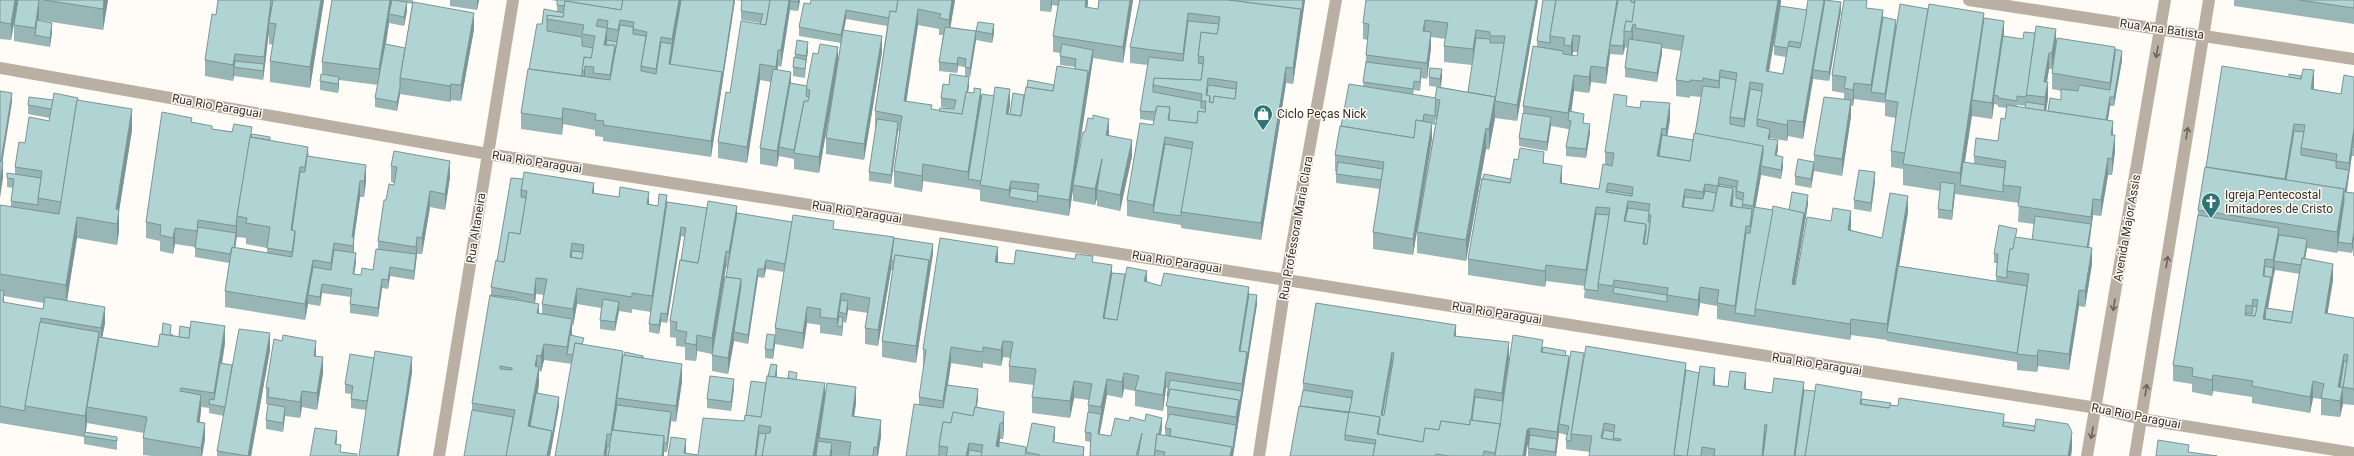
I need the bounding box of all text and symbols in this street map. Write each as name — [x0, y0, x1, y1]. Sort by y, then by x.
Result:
street label: Rua Ana Batista — [2119, 16, 2205, 42]
one-way arrow — [2153, 45, 2161, 58]
street label: Rua Rio Paraguai — [171, 91, 263, 121]
shop icon: Ciclo Peças Nick — [1252, 103, 1274, 131]
place label: Ciclo Peças Nick — [1277, 107, 1367, 121]
one-way arrow — [2184, 127, 2192, 140]
street label: Rua Rio Paraguai — [491, 148, 583, 176]
street label: Rua Professora Maria Clara — [1276, 155, 1316, 301]
street label: Avenida Major Assis — [2111, 173, 2143, 283]
place label: Igreja Pentecostal Imitadores de Cristo — [2225, 188, 2333, 216]
church icon: Igreja Pentecostal Imitadores de Cristo — [2200, 191, 2222, 219]
street label: Rua Altaneira — [464, 192, 488, 264]
street label: Rua Rio Paraguai — [811, 198, 903, 226]
street label: Rua Rio Paraguai — [1131, 248, 1223, 276]
one-way arrow — [2163, 256, 2171, 269]
one-way arrow — [2110, 298, 2118, 311]
street label: Rua Rio Paraguai — [1451, 299, 1543, 327]
street label: Rua Rio Paraguai — [1771, 350, 1863, 378]
one-way arrow — [2142, 384, 2150, 397]
street label: Rua Rio Paraguai — [2090, 400, 2182, 432]
one-way arrow — [2087, 426, 2095, 439]

